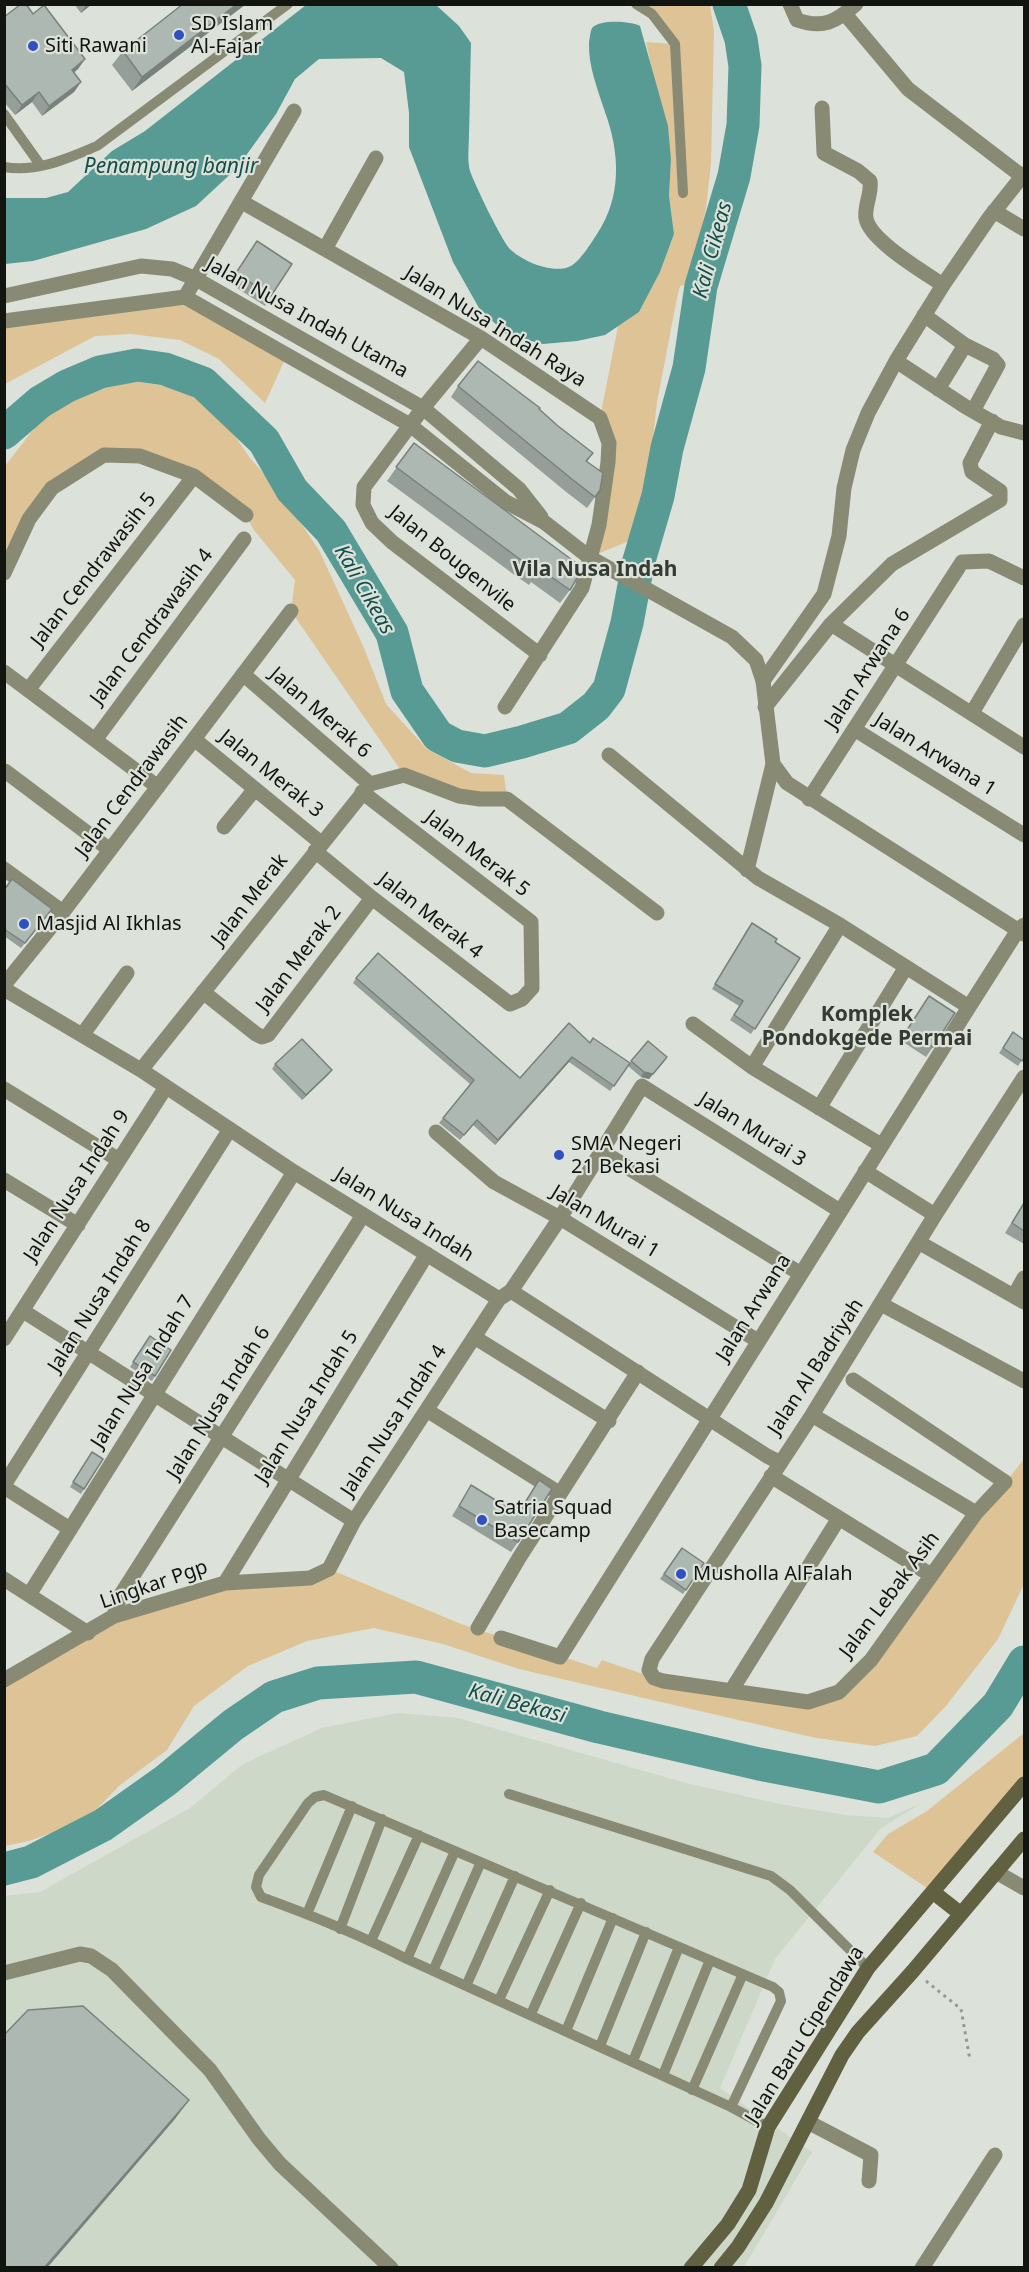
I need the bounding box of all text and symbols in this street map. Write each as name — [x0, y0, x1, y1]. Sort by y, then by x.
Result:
place label: SD Islam Al-Fajar — [191, 12, 273, 59]
marker: SD Islam Al-Fajar — [172, 28, 186, 42]
place label: Siti Rawani — [45, 34, 147, 58]
marker: Siti Rawani — [26, 39, 40, 53]
water label: Penampung banjir — [84, 154, 258, 180]
water label: Kali Cikeas — [688, 199, 738, 301]
street label: Jalan Nusa Indah Utama — [202, 252, 412, 384]
street label: Jalan Nusa Indah Raya — [400, 261, 590, 393]
street label: Jalan Cendrawasih 5 — [26, 488, 162, 652]
street label: Jalan Bougenvile — [384, 501, 520, 617]
water label: Kali Cikeas — [328, 541, 400, 639]
street label: Jalan Cendrawasih 4 — [86, 544, 218, 710]
district label: Vila Nusa Indah — [513, 557, 677, 583]
street label: Jalan Arwana 6 — [820, 604, 916, 734]
street label: Jalan Merak 6 — [264, 662, 376, 764]
street label: Jalan Arwana 1 — [870, 708, 1000, 802]
street label: Jalan Cendrawasih — [71, 710, 193, 862]
street label: Jalan Merak 3 — [214, 725, 328, 823]
street label: Jalan Merak 5 — [420, 806, 534, 902]
street label: Jalan Merak — [207, 849, 293, 951]
street label: Jalan Merak 4 — [373, 868, 487, 964]
street label: Jalan Merak 2 — [251, 901, 347, 1017]
place label: Masjid Al Ikhlas — [36, 912, 182, 936]
marker: Masjid Al Ikhlas — [17, 917, 31, 931]
district label: Komplek Pondokgede Permai — [762, 1002, 972, 1052]
street label: Jalan Murai 3 — [694, 1087, 810, 1173]
street label: Jalan Nusa Indah 9 — [19, 1106, 135, 1266]
place label: SMA Negeri 21 Bekasi — [571, 1132, 682, 1179]
marker: SMA Negeri 21 Bekasi — [552, 1148, 566, 1162]
street label: Jalan Nusa Indah — [330, 1163, 478, 1267]
street label: Jalan Murai 1 — [547, 1180, 663, 1264]
street label: Jalan Nusa Indah 8 — [43, 1215, 157, 1377]
street label: Jalan Arwana — [711, 1250, 797, 1366]
street label: Jalan Nusa Indah 7 — [86, 1291, 200, 1453]
street label: Jalan Al Badriyah — [763, 1294, 869, 1440]
street label: Jalan Nusa Indah 6 — [162, 1322, 276, 1484]
street label: Jalan Nusa Indah 5 — [250, 1326, 364, 1488]
street label: Jalan Nusa Indah 4 — [336, 1341, 452, 1501]
place label: Satria Squad Basecamp — [494, 1496, 612, 1543]
marker: Satria Squad Basecamp — [475, 1513, 489, 1527]
street label: Jalan Lebak Asih — [835, 1527, 945, 1663]
street label: Lingkar Pgp — [97, 1555, 211, 1615]
place label: Musholla AlFalah — [693, 1562, 853, 1586]
marker: Musholla AlFalah — [674, 1567, 688, 1581]
water label: Kali Bekasi — [465, 1679, 569, 1729]
street label: Jalan Baru Cipendawa — [741, 1942, 869, 2128]

